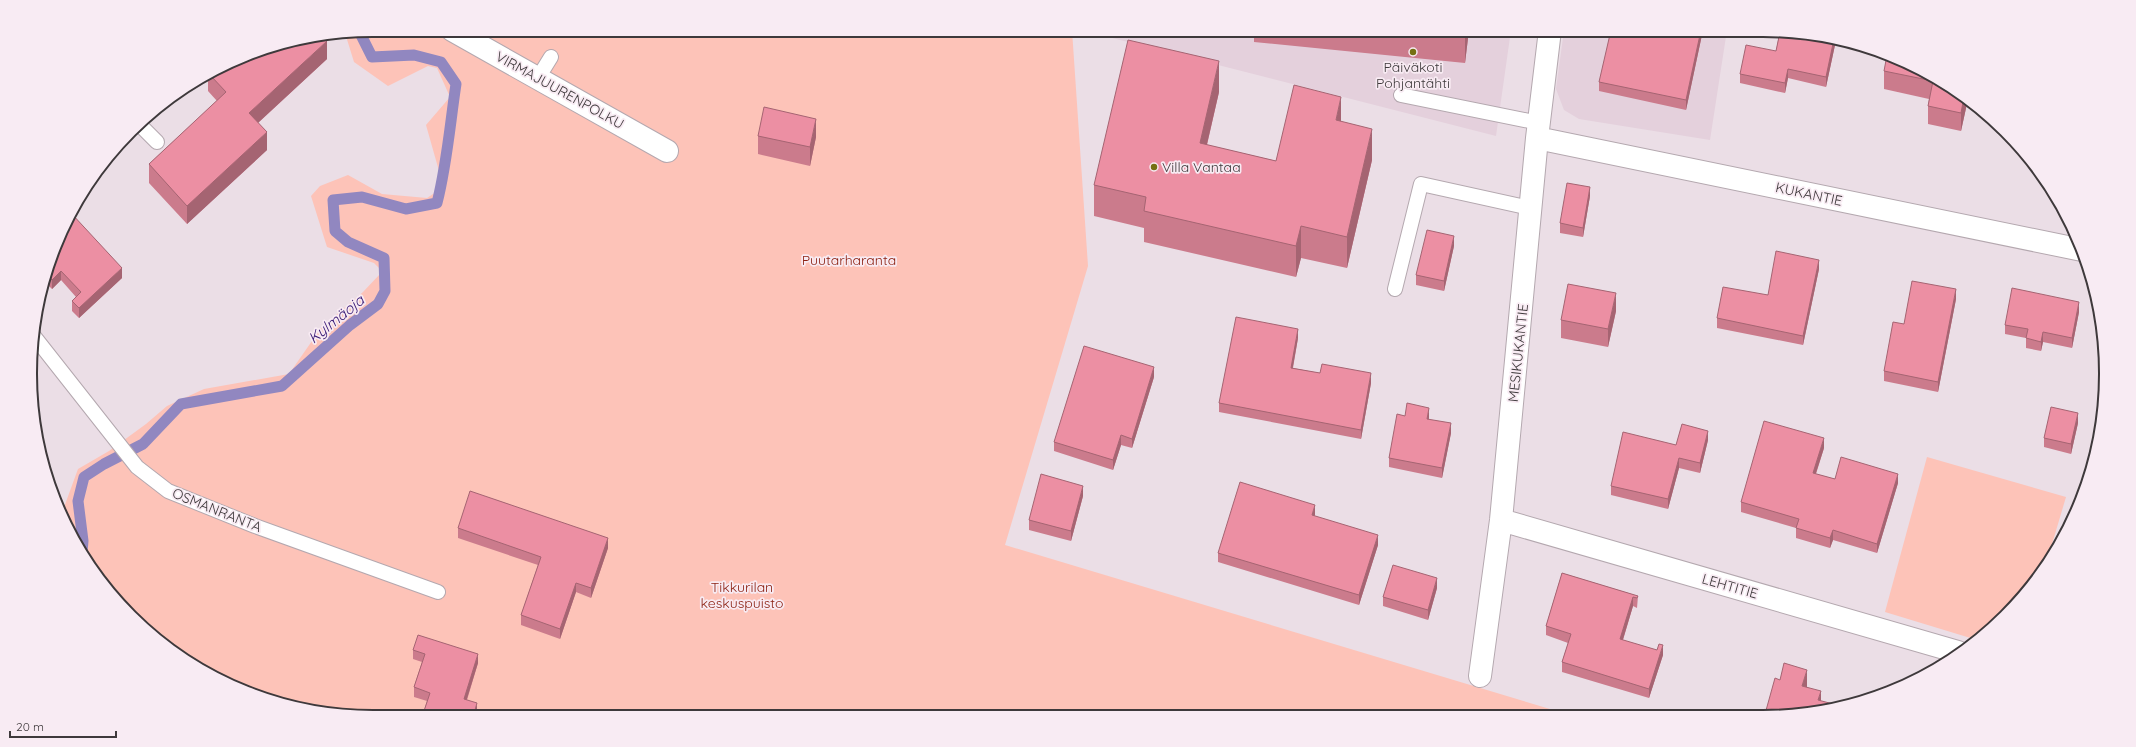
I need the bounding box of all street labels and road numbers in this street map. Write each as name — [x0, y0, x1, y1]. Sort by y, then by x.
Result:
street label: VIRMAJUURENPOLKU — [493, 47, 627, 133]
street label: KUKANTIE — [1774, 178, 1844, 210]
street label: MESIKUKANTIE — [1504, 303, 1532, 403]
street label: OSMANRANTA — [170, 484, 264, 536]
street label: LEHTITIE — [1700, 569, 1760, 603]

